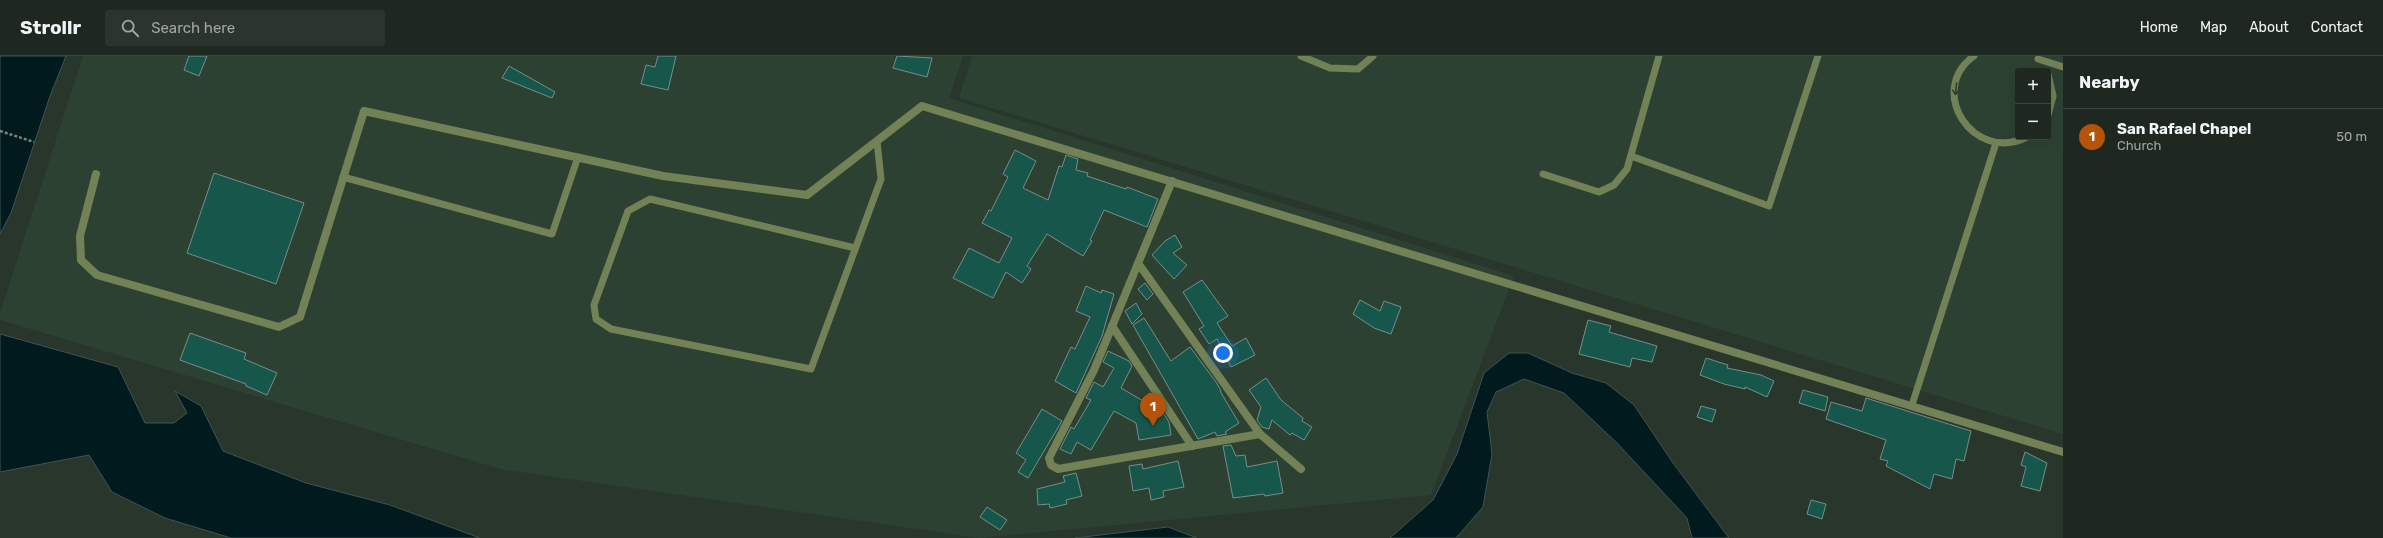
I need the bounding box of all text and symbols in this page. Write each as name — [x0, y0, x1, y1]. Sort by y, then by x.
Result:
search box — [105, 10, 385, 46]
text: Strollr — [20, 16, 81, 39]
icon: search — [119, 17, 141, 39]
text: Search here — [151, 19, 235, 37]
text: Home — [2140, 19, 2178, 36]
text: Map — [2200, 19, 2227, 36]
text: About — [2249, 19, 2289, 36]
text: Contact — [2311, 19, 2363, 36]
map controls — [2015, 68, 2051, 140]
button: + — [2015, 68, 2051, 104]
text: Nearby — [2079, 72, 2140, 92]
one-way arrow — [1952, 82, 1959, 95]
button: − — [2015, 104, 2051, 140]
text: San Rafael Chapel — [2117, 120, 2251, 138]
text: 1 — [2089, 129, 2095, 144]
text: 50 m — [2336, 129, 2367, 144]
text: Church — [2117, 138, 2161, 153]
your location — [1213, 343, 1233, 363]
pin: 1 — [1140, 393, 1166, 426]

